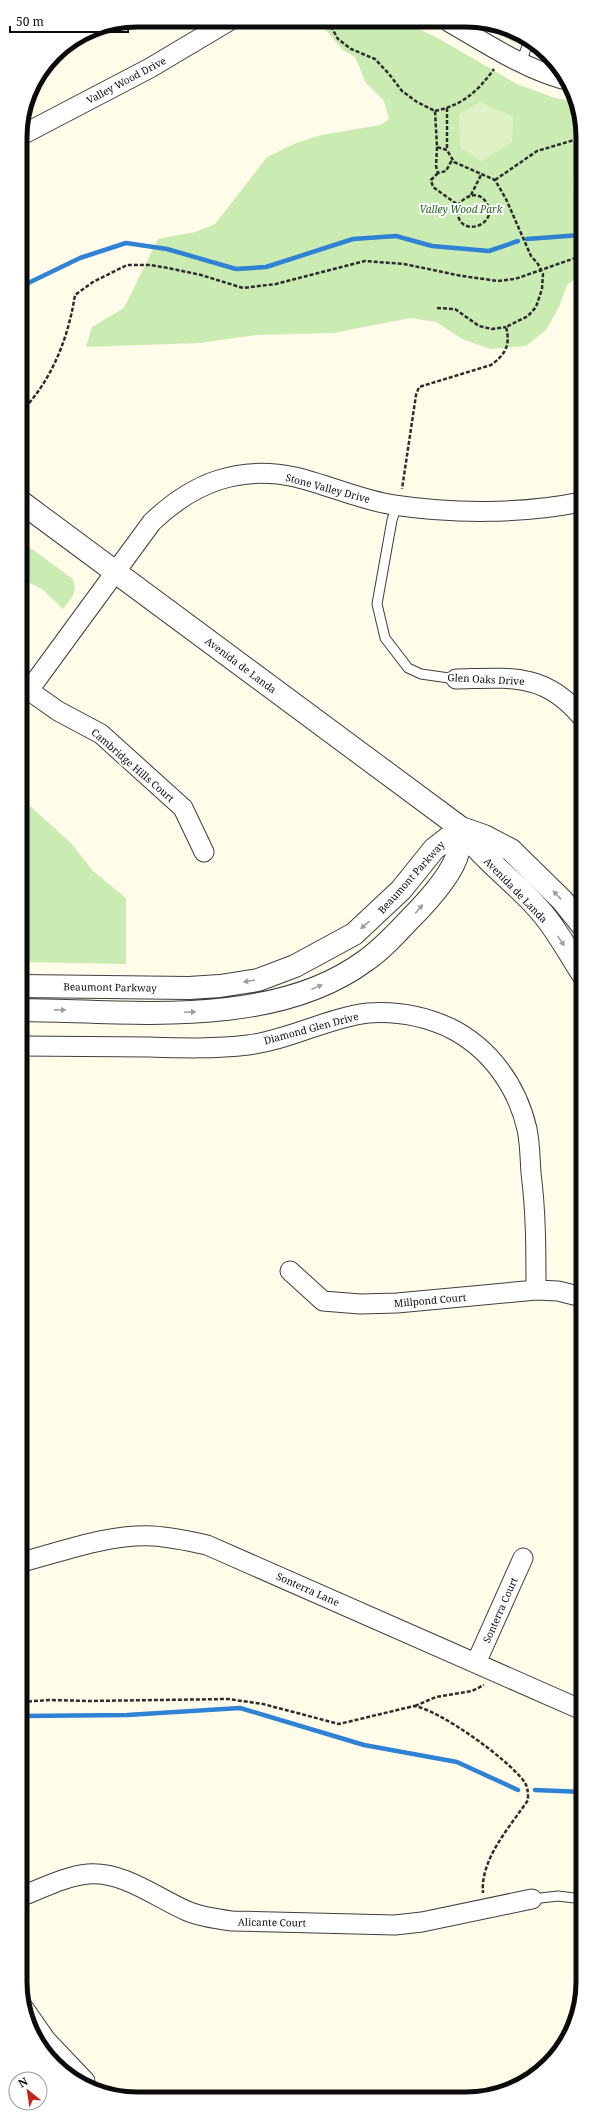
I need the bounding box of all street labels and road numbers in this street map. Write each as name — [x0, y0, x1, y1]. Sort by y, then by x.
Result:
street label: Valley Wood Drive — [84, 53, 168, 107]
street label: Stone Valley Drive — [284, 470, 372, 506]
street label: Avenida de Landa — [203, 634, 280, 697]
street label: Glen Oaks Drive — [447, 670, 525, 688]
street label: Cambridge Hills Court — [89, 725, 178, 805]
street label: Beaumont Parkway — [374, 837, 448, 916]
street label: Avenida de Landa — [481, 854, 551, 926]
street label: Beaumont Parkway — [63, 979, 157, 995]
street label: Diamond Glen Drive — [262, 1009, 360, 1047]
street label: Millpond Court — [393, 1290, 467, 1310]
street label: Sonterra Lane — [274, 1569, 342, 1609]
street label: Sonterra Court — [479, 1575, 521, 1645]
street label: Alicante Court — [238, 1914, 307, 1930]

